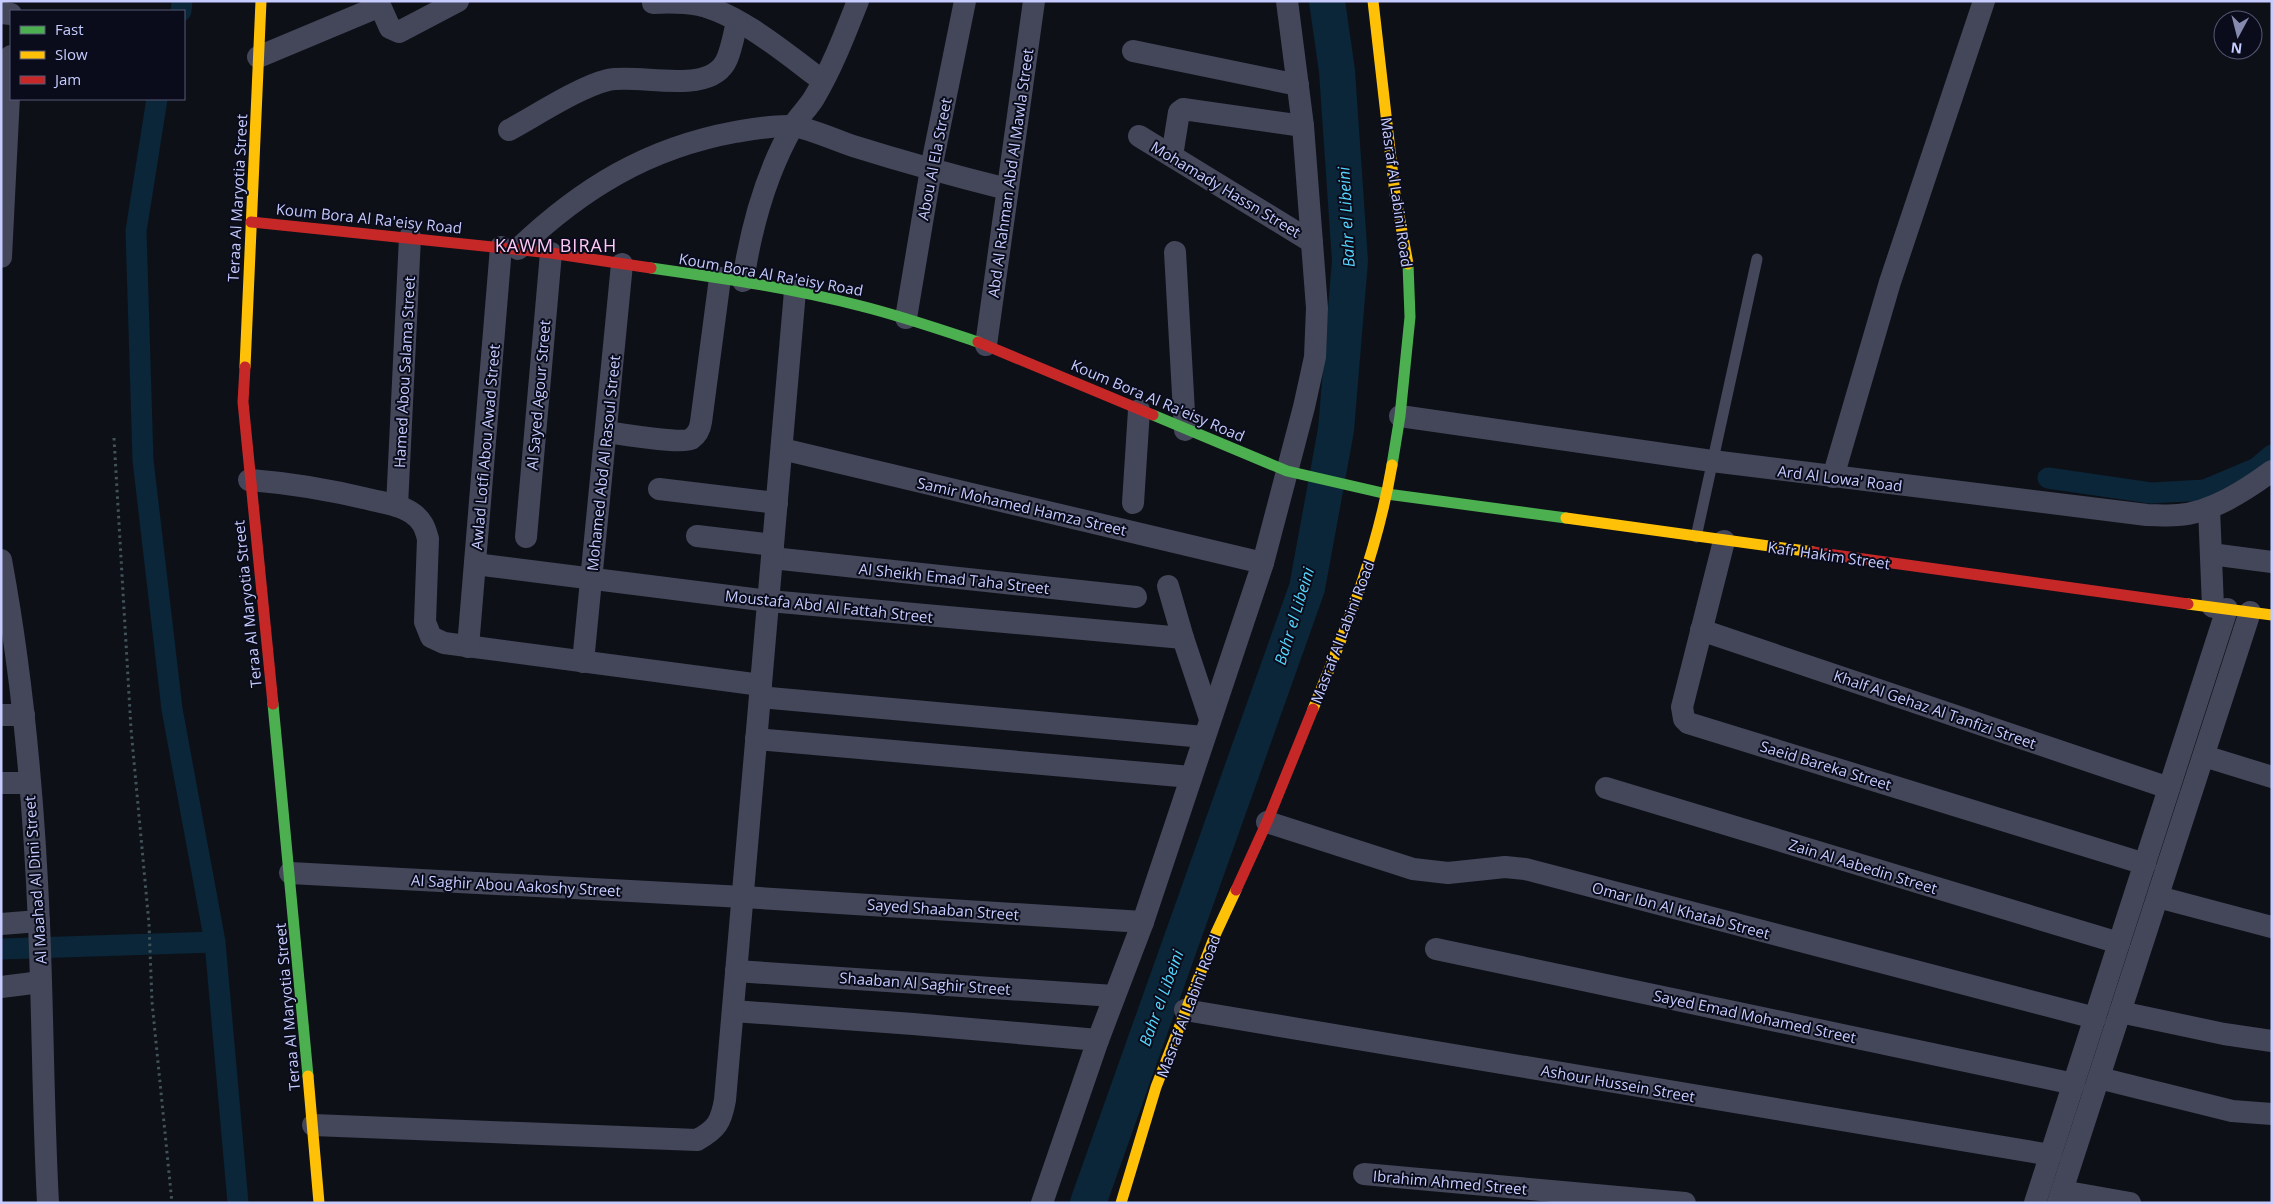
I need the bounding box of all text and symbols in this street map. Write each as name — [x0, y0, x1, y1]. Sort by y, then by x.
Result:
legend — [10, 10, 185, 100]
north arrow — [2213, 10, 2263, 60]
text: Fast — [55, 19, 84, 39]
text: N — [2230, 38, 2243, 59]
text: Slow — [55, 44, 88, 64]
street label: Abd Al Rahman Abd Al Mawla Street — [983, 47, 1037, 299]
text: Jam — [53, 69, 81, 89]
street label: Abou Al Ela Street — [912, 96, 956, 222]
street label: Teraa Al Maryotia Street — [223, 113, 251, 283]
street label: Masraf Al Labini Road — [1377, 116, 1417, 268]
street label: Mohamady Hassn Street — [1147, 136, 1305, 242]
water label: Bahr el Libeini — [1332, 165, 1360, 268]
street label: Koum Bora Al Ra'eisy Road — [275, 198, 463, 238]
district label: KAWM BIRAH — [495, 233, 617, 257]
street label: Koum Bora Al Ra'eisy Road — [677, 248, 865, 300]
street label: Hamed Abou Salama Street — [389, 275, 419, 469]
street label: Al Sayed Agour Street — [521, 319, 555, 471]
street label: Awlad Lotfi Abou Awad Street — [466, 343, 504, 551]
street label: Mohamed Abd Al Rasoul Street — [582, 354, 624, 572]
street label: Koum Bora Al Ra'eisy Road — [1068, 354, 1248, 446]
street label: Ard Al Lowa' Road — [1776, 460, 1904, 496]
street label: Samir Mohamed Hamza Street — [915, 472, 1129, 540]
street label: Teraa Al Maryotia Street — [228, 519, 266, 689]
street label: Kafr Hakim Street — [1767, 537, 1891, 573]
street label: Al Sheikh Emad Taha Street — [858, 558, 1050, 598]
street label: Masraf Al Labini Road — [1306, 558, 1378, 706]
water label: Bahr el Libeini — [1269, 564, 1320, 667]
street label: Moustafa Abd Al Fattah Street — [724, 585, 934, 627]
street label: Khalf Al Gehaz Al Tanfizi Street — [1831, 665, 2039, 753]
street label: Saeid Bareka Street — [1758, 735, 1894, 795]
street label: Al Maahad Al Dini Street — [19, 795, 51, 965]
street label: Zain Al Aabedin Street — [1786, 834, 1940, 898]
street label: Al Saghir Abou Aakoshy Street — [411, 870, 621, 900]
street label: Omar Ibn Al Khatab Street — [1590, 877, 1772, 943]
street label: Sayed Shaaban Street — [866, 894, 1020, 924]
street label: Teraa Al Maryotia Street — [270, 922, 304, 1092]
street label: Masraf Al Labini Road — [1152, 932, 1224, 1080]
water label: Bahr el Libeini — [1133, 946, 1189, 1049]
street label: Shaaban Al Saghir Street — [839, 967, 1011, 999]
street label: Sayed Emad Mohamed Street — [1652, 985, 1858, 1047]
street label: Ashour Hussein Street — [1540, 1060, 1696, 1106]
street label: Ibrahim Ahmed Street — [1372, 1165, 1528, 1199]

